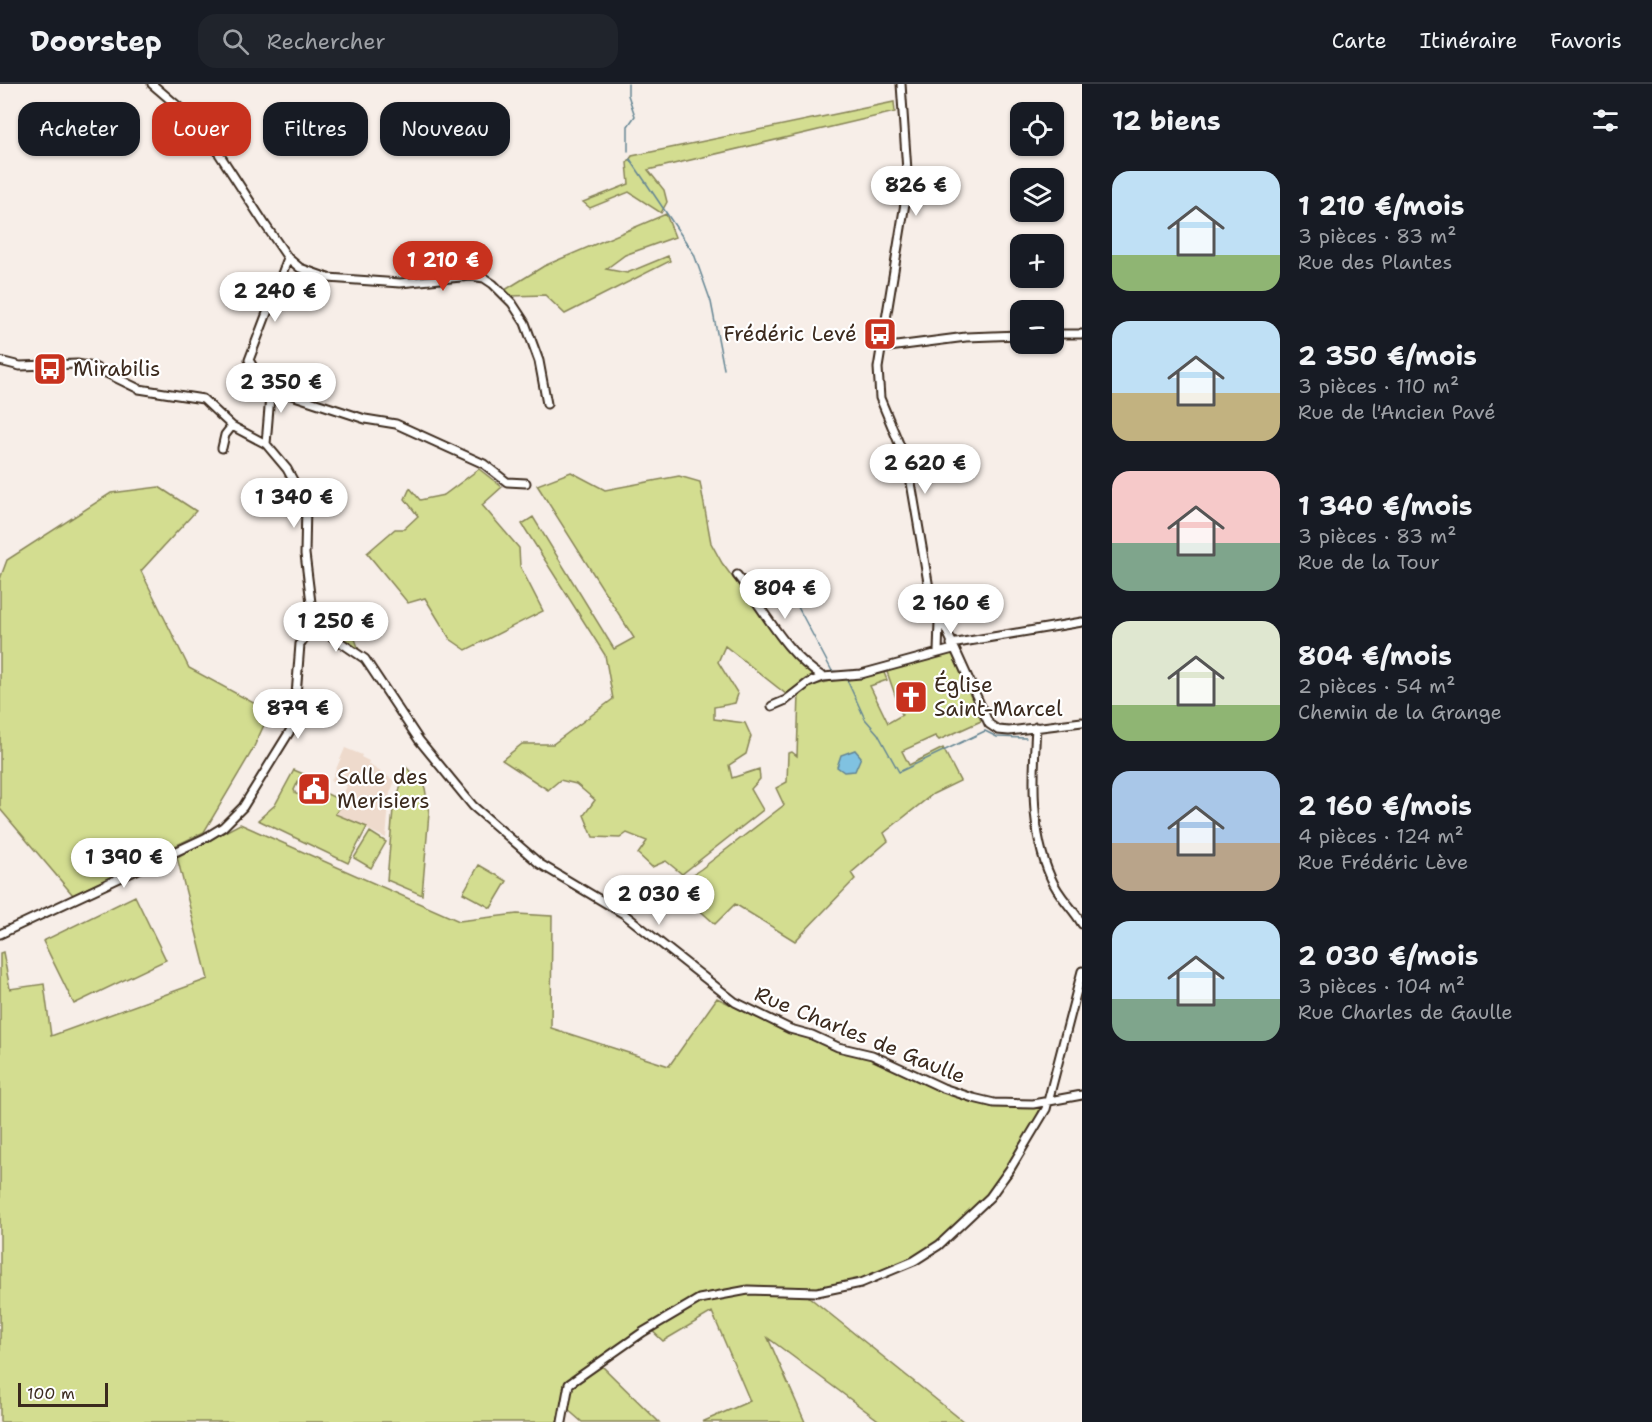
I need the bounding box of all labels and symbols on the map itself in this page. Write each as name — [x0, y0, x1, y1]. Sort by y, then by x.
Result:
pin: 826 € — [874, 166, 958, 217]
pin: 1 210 € — [388, 241, 498, 292]
pin: 2 240 € — [220, 272, 330, 323]
bus stop icon: Frédéric Levé — [862, 316, 898, 352]
place label: Frédéric Levé — [723, 320, 857, 348]
bus stop icon: Mirabilis — [32, 351, 68, 387]
place label: Mirabilis — [73, 355, 160, 383]
pin: 2 350 € — [226, 363, 336, 414]
pin: 2 620 € — [870, 444, 980, 495]
pin: 1 340 € — [239, 478, 349, 529]
pin: 804 € — [743, 569, 827, 620]
pin: 2 160 € — [896, 584, 1006, 635]
pin: 1 250 € — [281, 602, 391, 653]
place label: Église Saint-Marcel — [934, 670, 1063, 723]
church icon: Église Saint-Marcel — [893, 679, 929, 715]
pin: 879 € — [256, 689, 340, 740]
place label: Salle des Merisiers — [337, 763, 430, 815]
public building icon: Salle des Merisiers — [296, 771, 332, 807]
pin: 1 390 € — [69, 838, 179, 889]
pin: 2 030 € — [604, 875, 714, 926]
street label: Rue Charles de Gaulle — [750, 980, 970, 1090]
scale bar — [18, 1380, 108, 1408]

